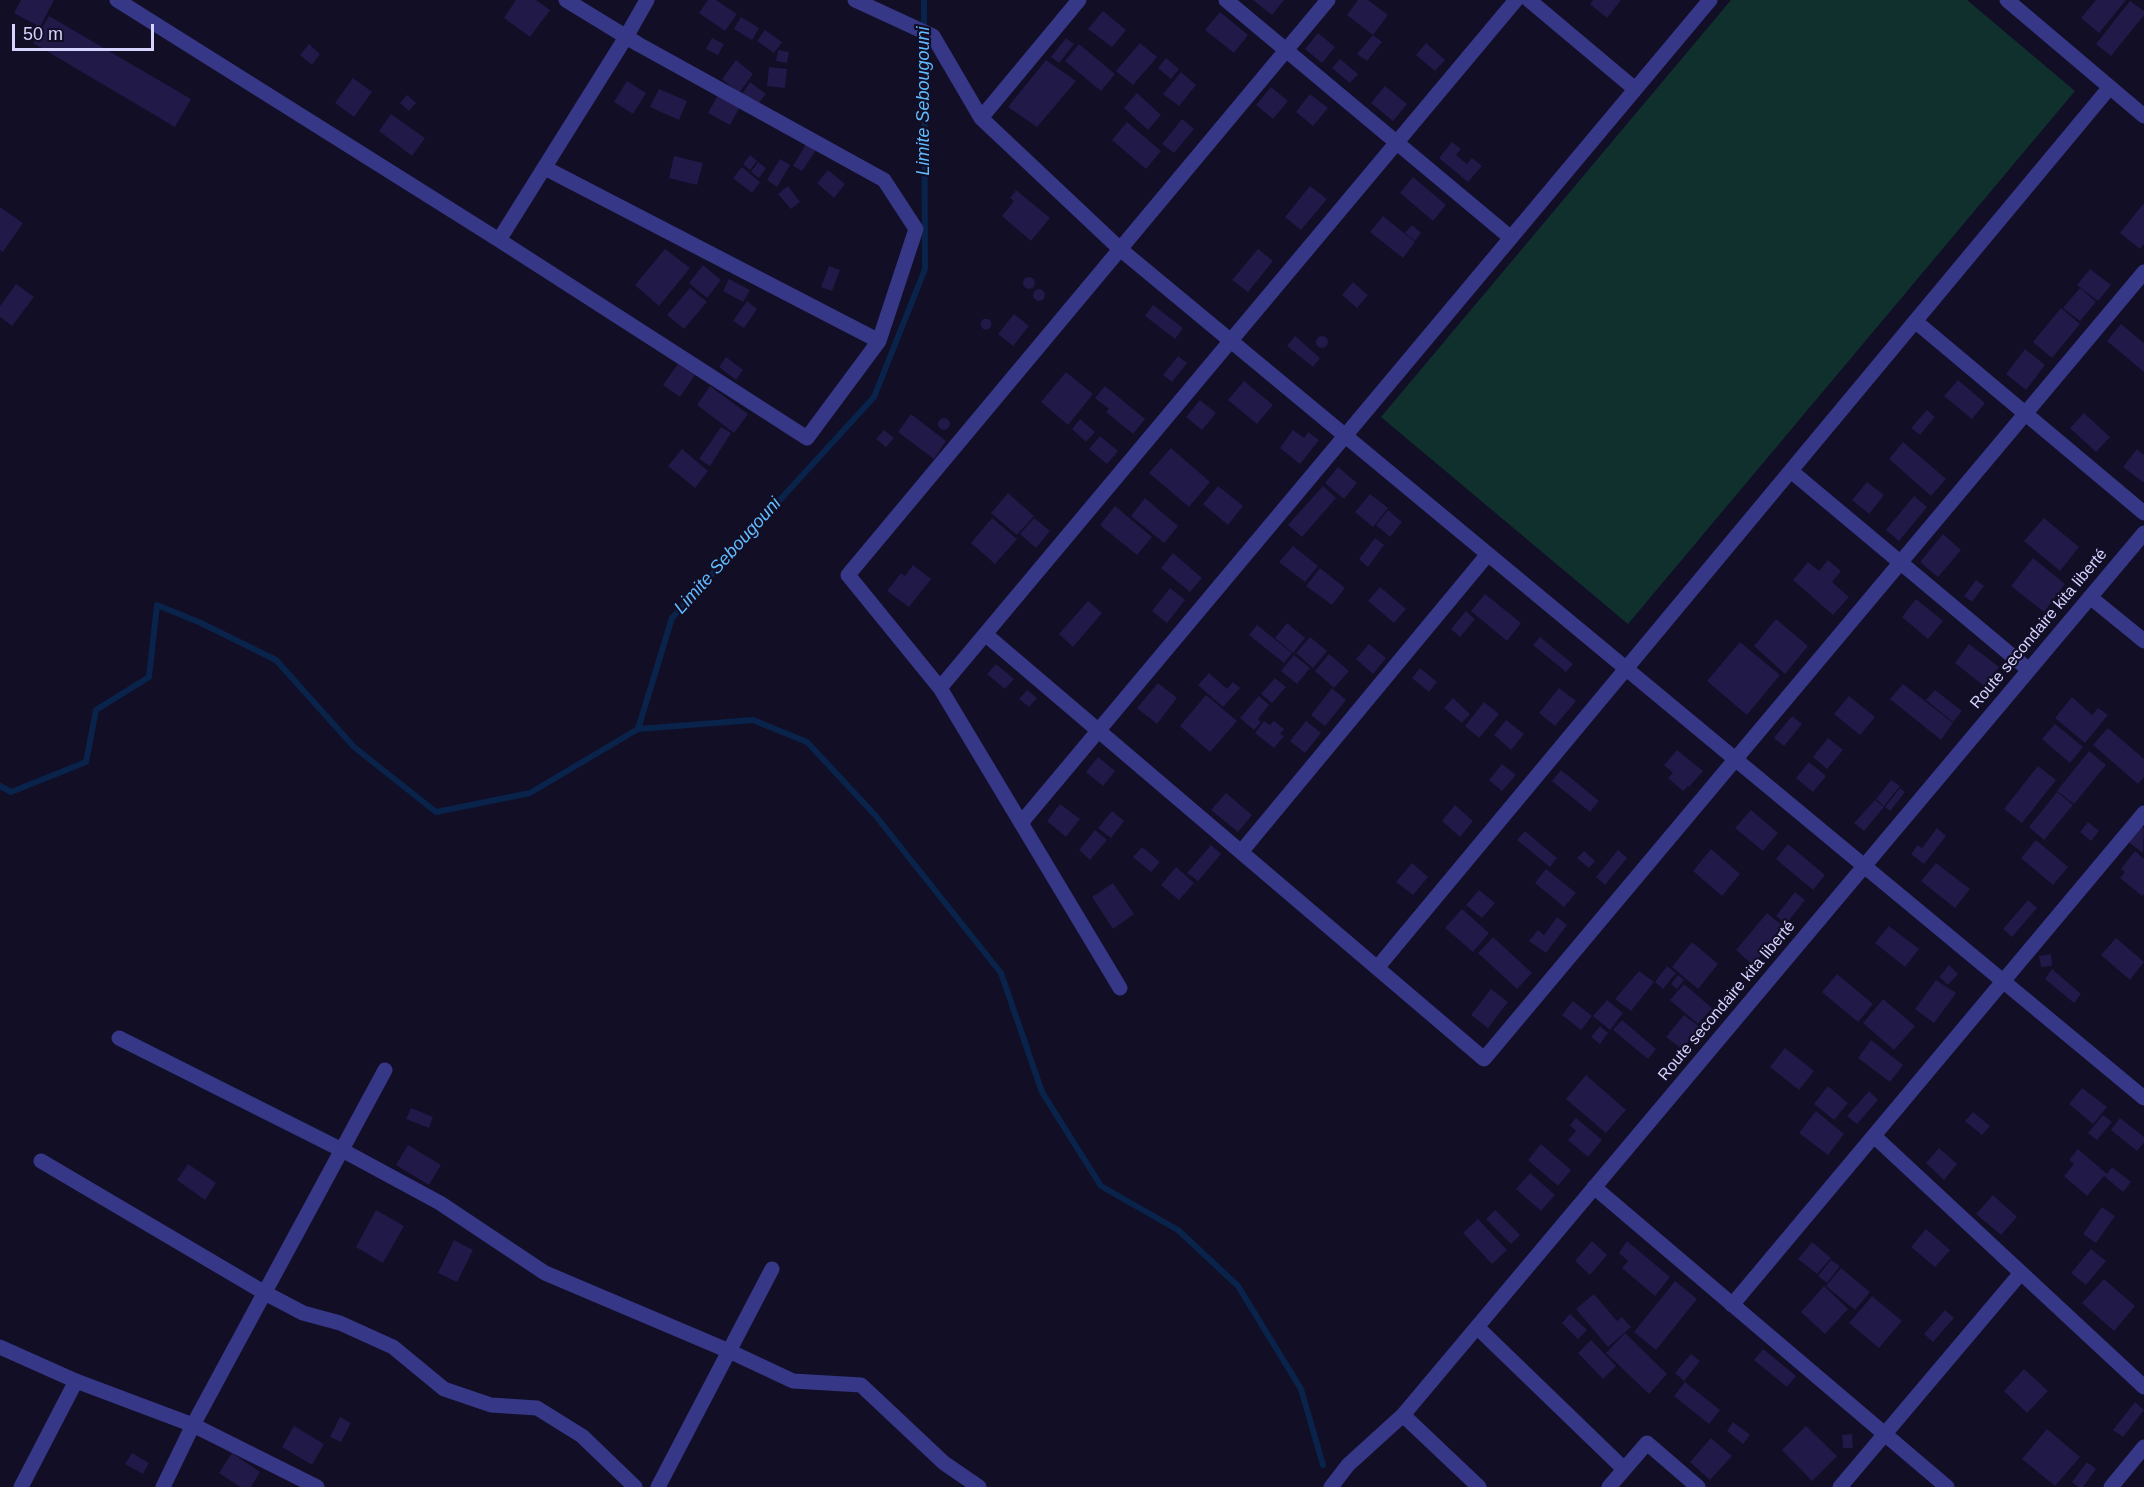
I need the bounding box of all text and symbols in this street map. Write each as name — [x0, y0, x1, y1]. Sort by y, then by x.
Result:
scale bar — [15, 12, 158, 50]
text: 50 m — [23, 24, 63, 44]
water label: Limite Sebougouni — [913, 26, 935, 176]
water label: Limite Sebougouni — [670, 493, 786, 619]
street label: Route secondaire kita liberté — [1966, 545, 2112, 713]
street label: Route secondaire kita liberté — [1654, 917, 1800, 1085]

